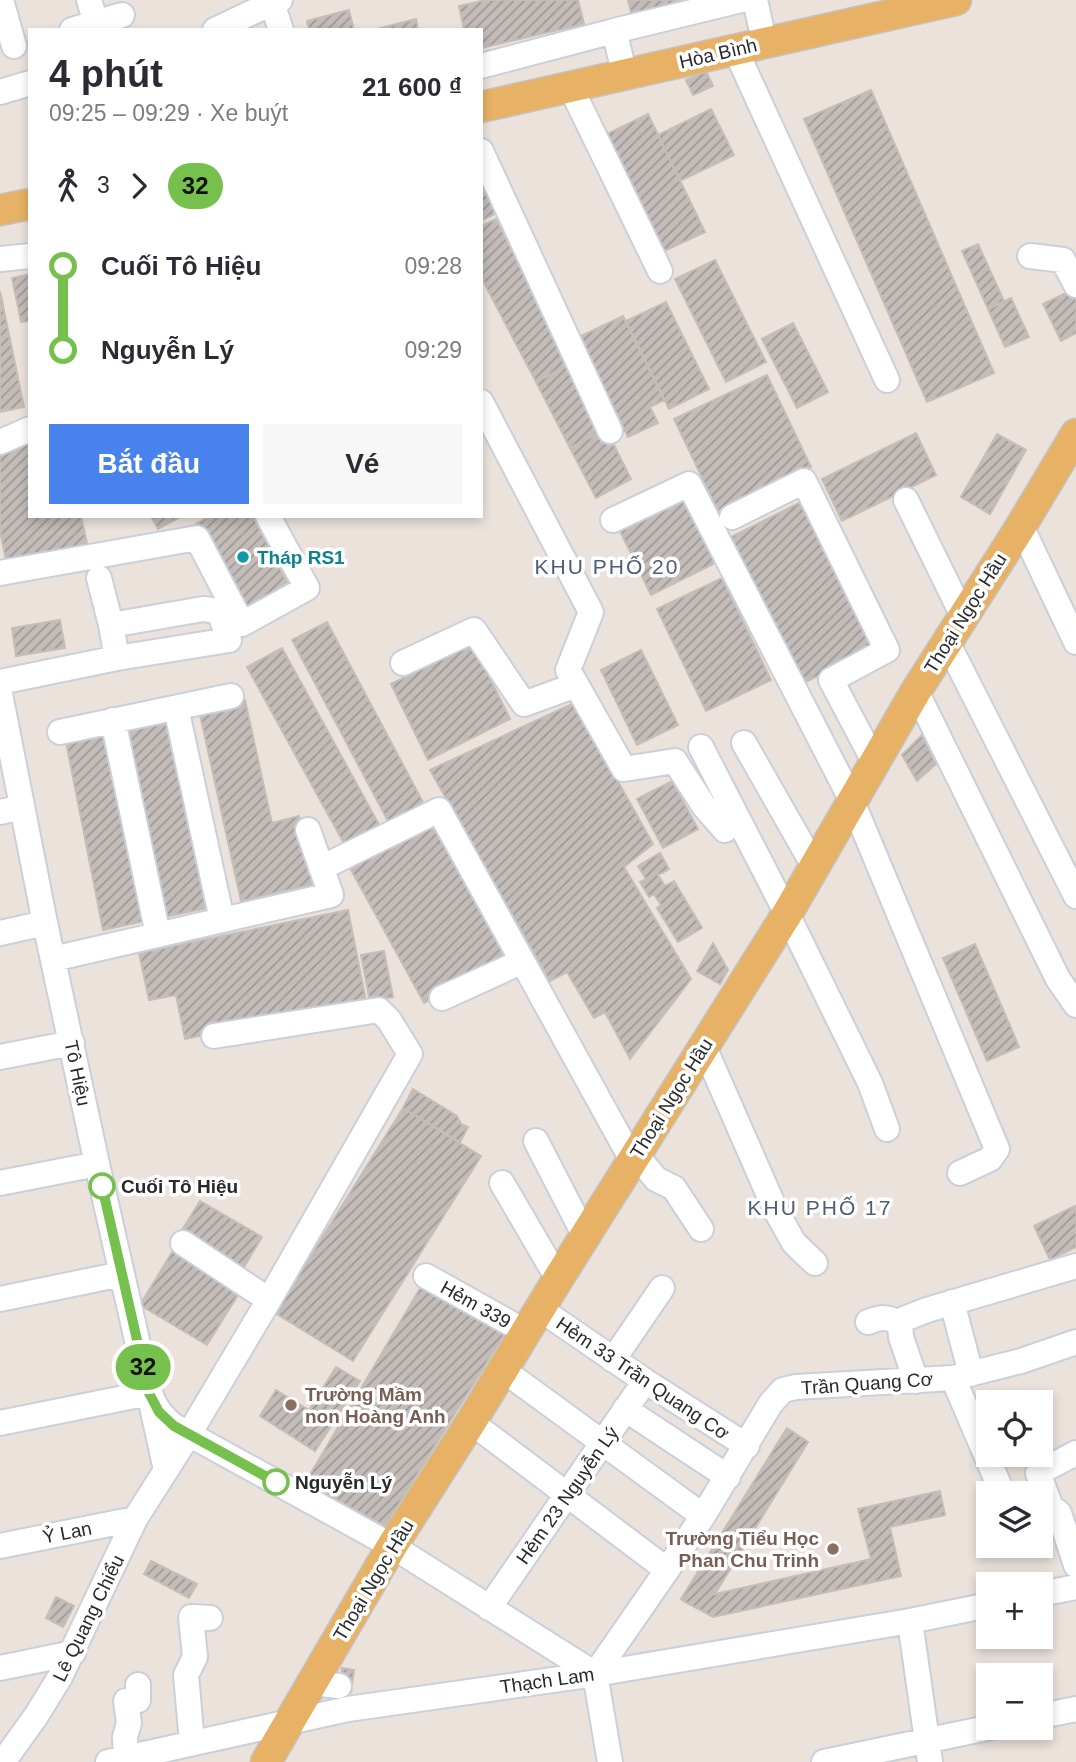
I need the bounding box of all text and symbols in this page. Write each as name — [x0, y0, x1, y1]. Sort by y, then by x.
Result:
street label: Hòa Bình — [677, 34, 759, 73]
text: 4 phút — [49, 53, 163, 95]
text: 21 600 ₫ — [362, 72, 462, 102]
text: 09:25 – 09:29 · Xe buýt — [49, 100, 288, 126]
icon: walk — [49, 167, 87, 205]
icon: forward — [120, 167, 158, 205]
text: 3 — [97, 172, 110, 198]
text: 32 — [182, 172, 209, 199]
text: Cuối Tô Hiệu — [101, 251, 261, 281]
text: 09:28 — [404, 253, 462, 279]
text: Nguyễn Lý — [101, 335, 234, 365]
text: 09:29 — [404, 337, 462, 363]
button: Bắt đầu — [49, 424, 249, 504]
button: Vé — [263, 424, 462, 504]
place label: Tháp RS1 — [257, 547, 345, 568]
marker: Tháp RS1 — [235, 549, 251, 565]
street label: Thoại Ngọc Hầu — [920, 549, 1011, 677]
district label: KHU PHỐ 20 — [535, 555, 679, 578]
street label: Thoại Ngọc Hầu — [626, 1034, 717, 1162]
street label: Tô Hiệu — [60, 1038, 95, 1108]
marker: Cuối Tô Hiệu — [89, 1173, 115, 1199]
place label: Cuối Tô Hiệu — [121, 1176, 238, 1197]
district label: KHU PHỐ 17 — [748, 1196, 892, 1219]
street label: Hẻm 339 — [437, 1277, 515, 1332]
street label: Hẻm 33 Trần Quang Cơ — [552, 1313, 733, 1444]
line badge: 32 — [111, 1344, 174, 1390]
text: 32 — [130, 1353, 156, 1380]
street label: Trần Quang Cơ — [800, 1368, 934, 1399]
place label: Trường Mầm non Hoàng Anh — [305, 1384, 446, 1427]
map controls — [976, 1390, 1053, 1740]
button: locate — [976, 1390, 1053, 1467]
marker: Trường Mầm non Hoàng Anh — [283, 1397, 299, 1413]
street label: Hẻm 23 Nguyễn Lý — [512, 1422, 623, 1568]
marker: Nguyễn Lý — [263, 1469, 289, 1495]
place label: Nguyễn Lý — [295, 1472, 393, 1493]
button: layers — [976, 1481, 1053, 1558]
street label: Thoại Ngọc Hầu — [329, 1516, 418, 1645]
street label: Ỷ Lan — [41, 1517, 93, 1548]
place label: Trường Tiểu Học Phan Chu Trinh — [665, 1528, 819, 1571]
marker: Trường Tiểu Học Phan Chu Trinh — [825, 1541, 841, 1557]
street label: Lê Quang Chiểu — [49, 1551, 128, 1685]
button: + — [976, 1572, 1053, 1649]
street label: Thạch Lam — [499, 1663, 596, 1698]
button: − — [976, 1663, 1053, 1740]

